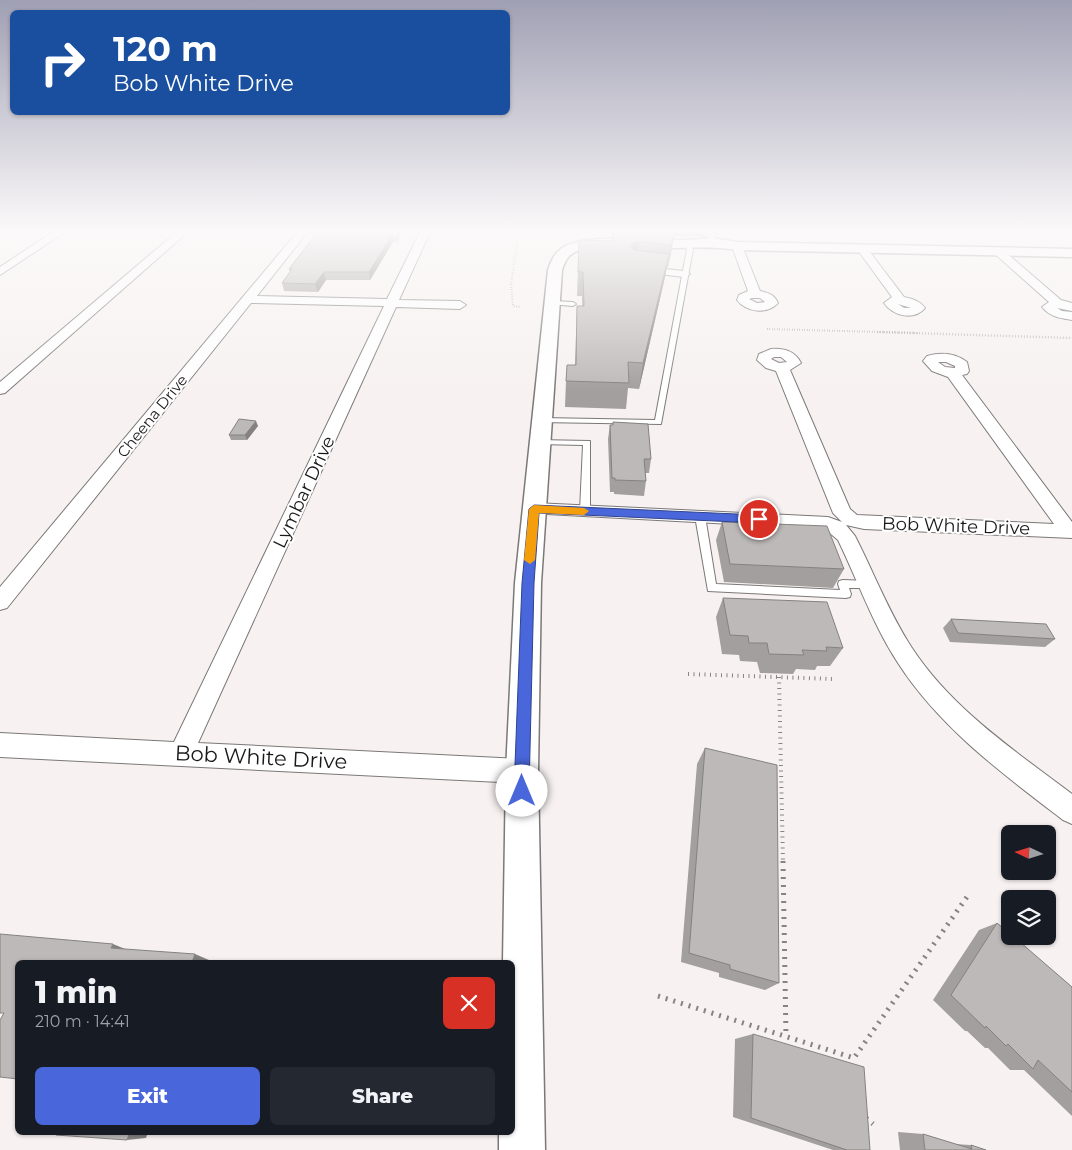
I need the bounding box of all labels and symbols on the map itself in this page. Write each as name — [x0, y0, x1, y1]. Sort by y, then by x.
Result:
street label: Cheena Drive — [113, 371, 191, 461]
street label: Lymbar Drive — [268, 432, 340, 552]
pin — [738, 498, 780, 540]
street label: Bob White Drive — [882, 512, 1030, 540]
street label: Bob White Drive — [174, 740, 348, 774]
position arrow — [495, 764, 547, 816]
north arrow — [1001, 825, 1056, 880]

